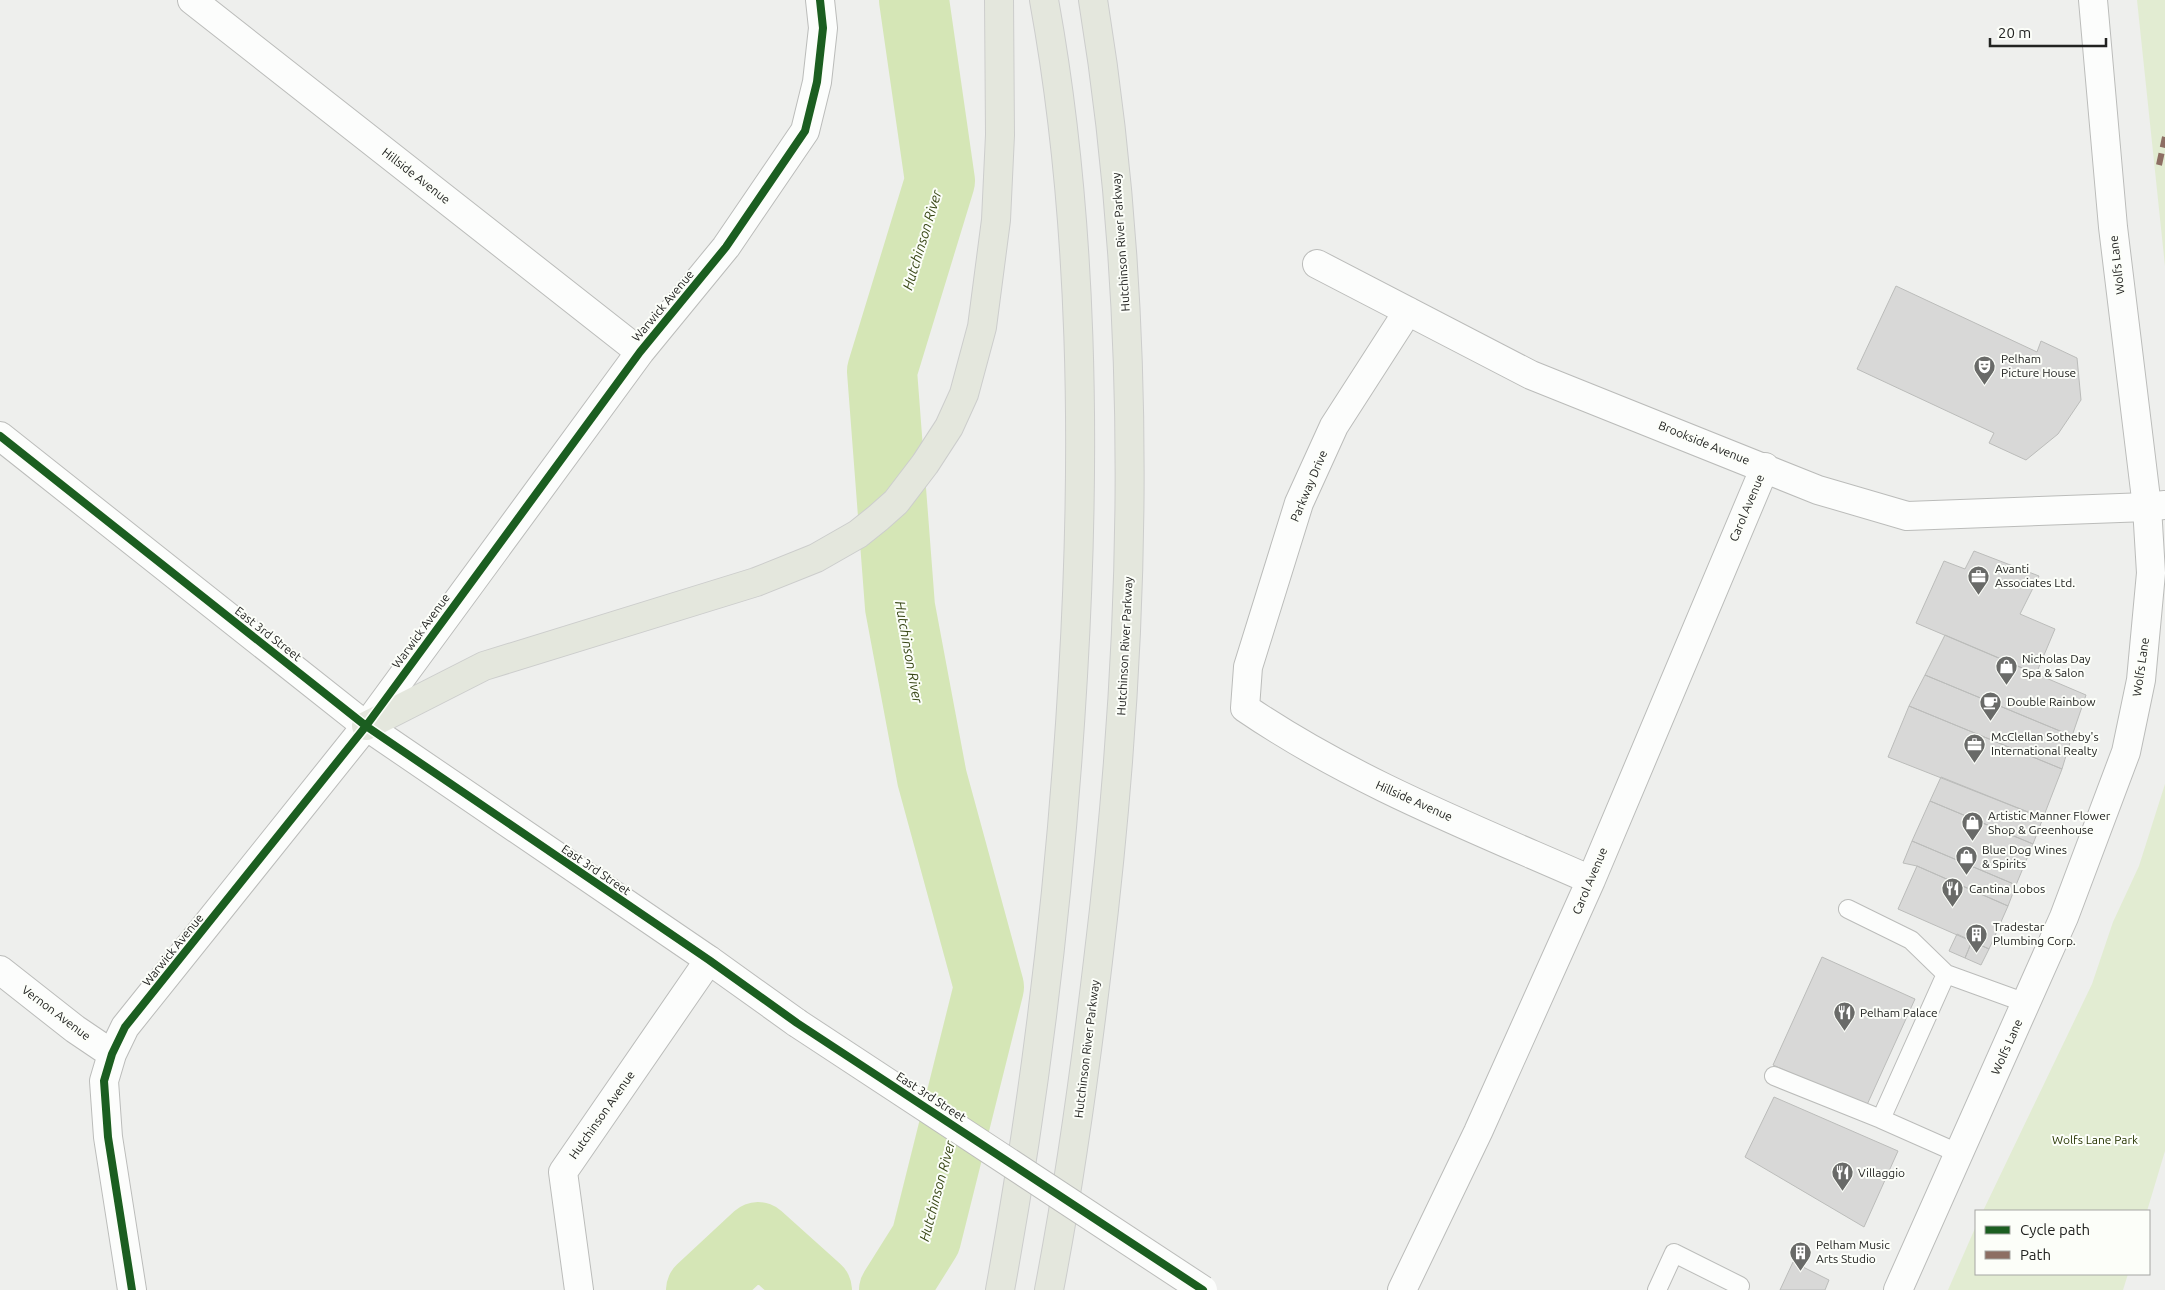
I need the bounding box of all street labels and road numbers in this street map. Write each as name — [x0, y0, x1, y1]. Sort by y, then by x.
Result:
street label: Hillside Avenue — [380, 145, 453, 206]
street label: Hutchinson River Parkway — [1109, 172, 1132, 312]
street label: Wolfs Lane — [2106, 235, 2127, 295]
street label: Warwick Avenue — [629, 267, 696, 344]
street label: Brookside Avenue — [1657, 418, 1752, 467]
street label: Parkway Drive — [1288, 448, 1329, 523]
street label: Carol Avenue — [1727, 472, 1766, 543]
street label: Hutchinson River Parkway — [1114, 576, 1135, 716]
street label: Warwick Avenue — [389, 591, 452, 670]
street label: East 3rd Street — [233, 604, 304, 664]
street label: Wolfs Lane — [2130, 637, 2151, 697]
street label: Hillside Avenue — [1374, 778, 1455, 823]
street label: East 3rd Street — [559, 842, 633, 898]
street label: Carol Avenue — [1570, 845, 1609, 916]
street label: Warwick Avenue — [140, 911, 206, 988]
street label: Hutchinson River Parkway — [1072, 979, 1101, 1119]
street label: Vernon Avenue — [20, 983, 93, 1043]
street label: Wolfs Lane — [1989, 1017, 2025, 1077]
street label: Hutchinson Avenue — [566, 1068, 637, 1161]
street label: East 3rd Street — [894, 1069, 969, 1124]

